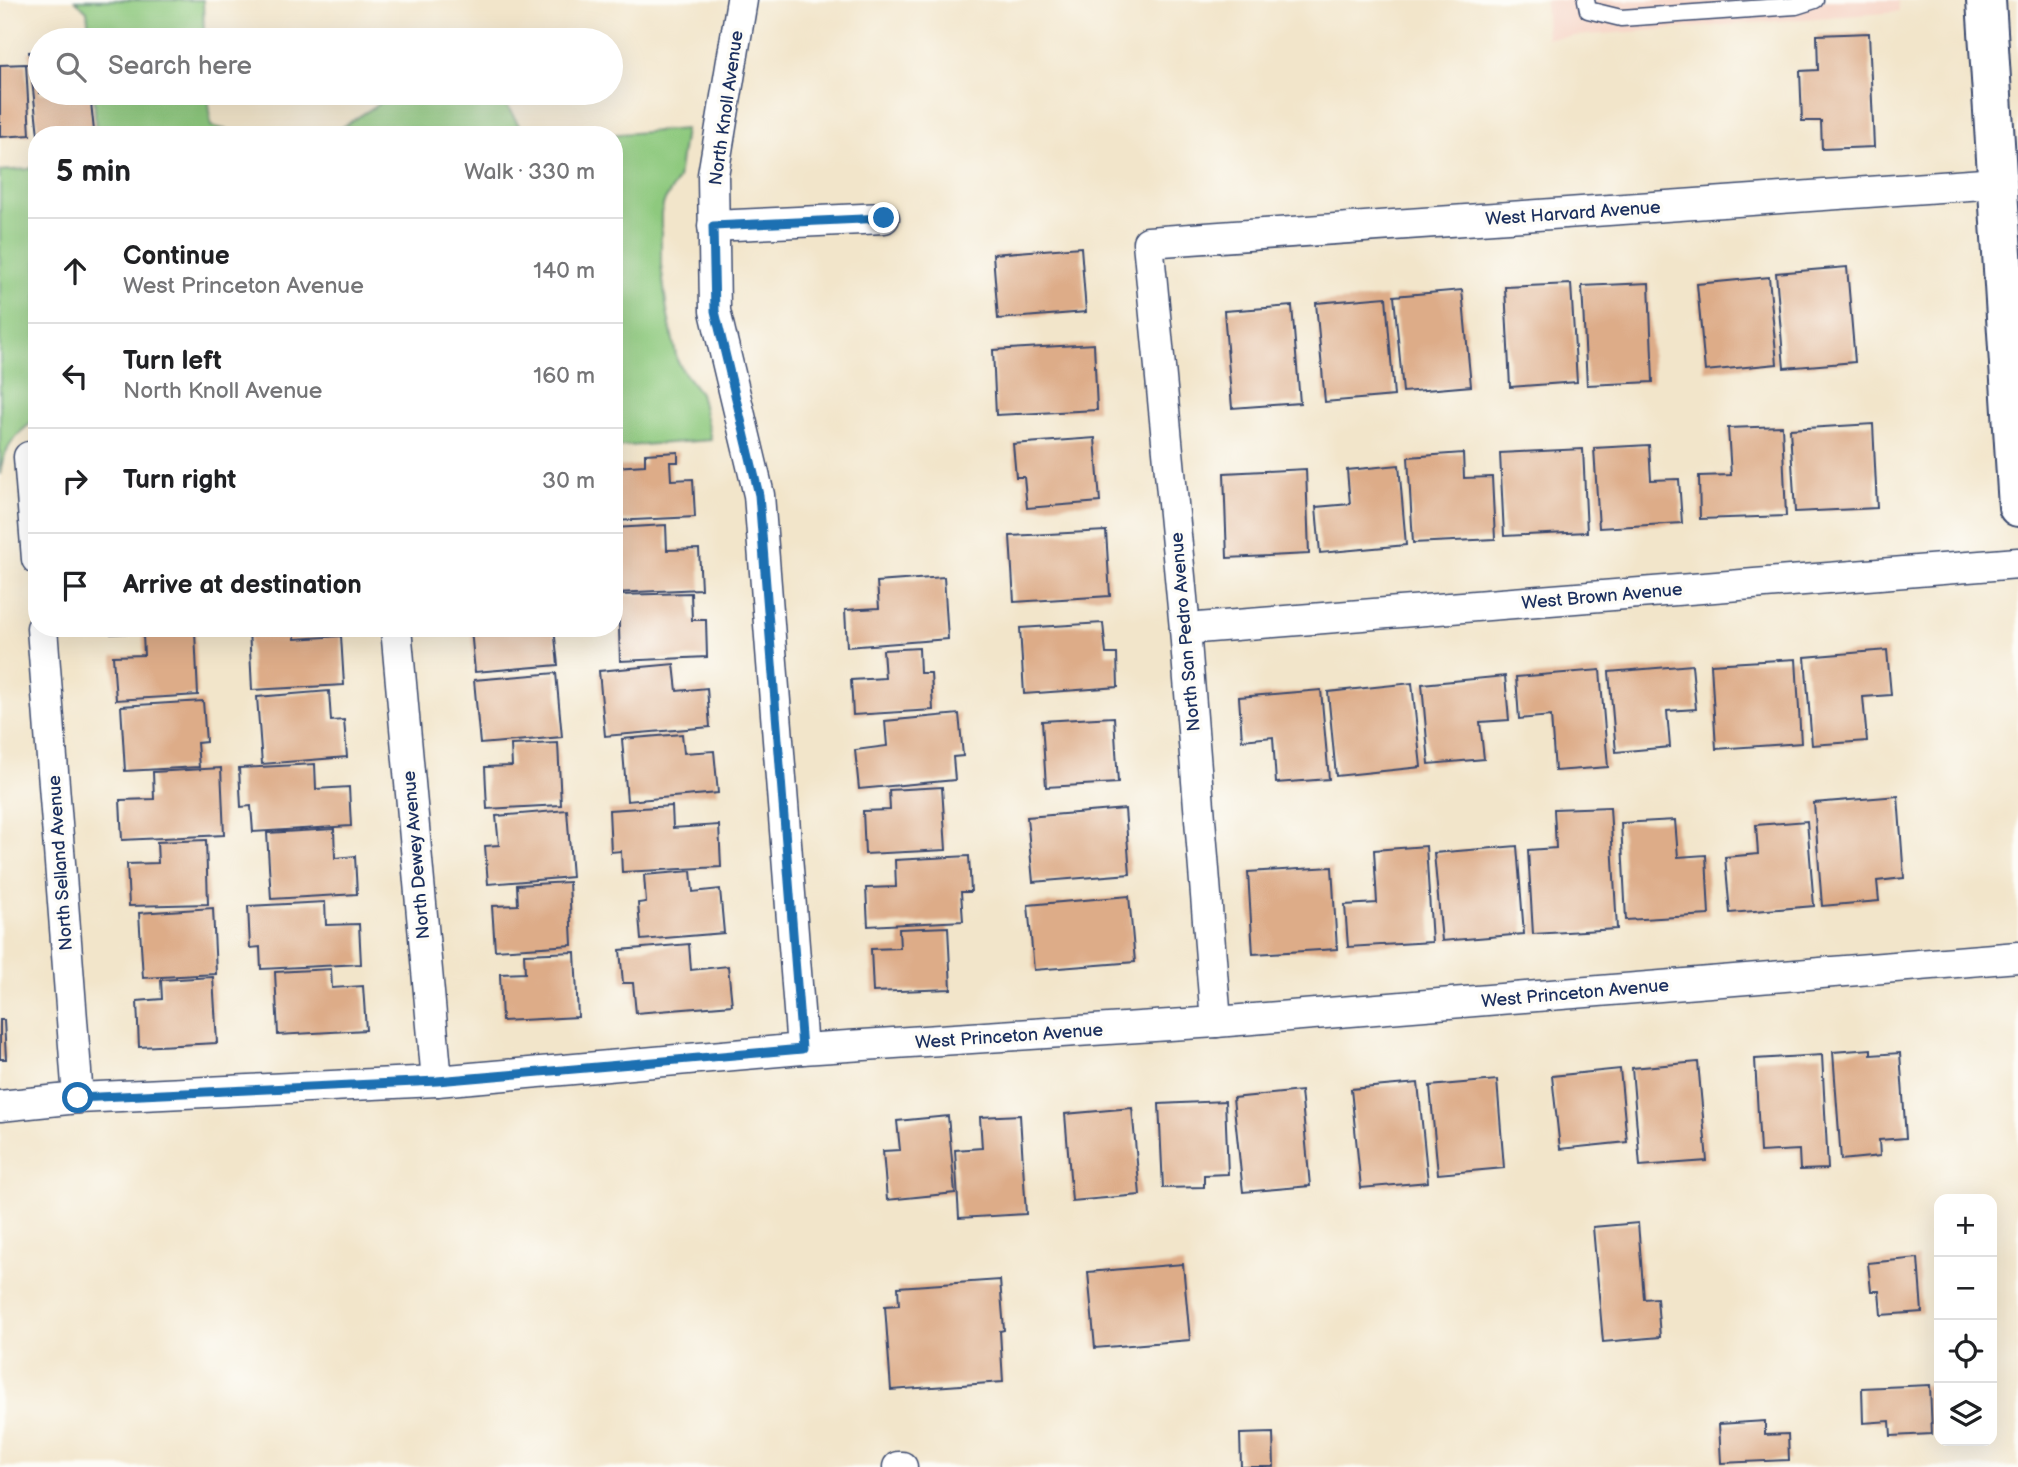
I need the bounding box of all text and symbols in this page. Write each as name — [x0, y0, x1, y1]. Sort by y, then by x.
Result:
search box — [28, 28, 623, 105]
street label: North Knoll Avenue — [705, 29, 748, 187]
icon: search — [52, 48, 90, 86]
text: Search here — [108, 51, 252, 82]
text: 5 min — [56, 154, 131, 190]
text: Walk · 330 m — [464, 158, 595, 186]
street label: West Harvard Avenue — [1485, 197, 1662, 230]
route end — [868, 202, 899, 233]
text: Continue — [123, 241, 230, 272]
icon: ahead — [56, 252, 94, 290]
text: 140 m — [533, 257, 595, 285]
text: West Princeton Avenue — [123, 272, 364, 300]
text: Turn left — [123, 346, 222, 377]
icon: left — [56, 357, 94, 395]
text: 160 m — [533, 362, 595, 390]
text: North Knoll Avenue — [123, 377, 322, 405]
icon: right — [56, 462, 94, 500]
text: Turn right — [123, 465, 236, 496]
text: 30 m — [542, 467, 595, 495]
street label: North San Pedro Avenue — [1166, 531, 1205, 732]
icon: arrive — [56, 567, 94, 605]
text: Arrive at destination — [123, 570, 362, 601]
street label: West Brown Avenue — [1521, 579, 1684, 614]
street label: North Dewey Avenue — [399, 770, 434, 940]
street label: North Selland Avenue — [44, 774, 77, 951]
street label: West Princeton Avenue — [1480, 975, 1670, 1012]
street label: West Princeton Avenue — [914, 1019, 1104, 1054]
route start — [62, 1082, 93, 1113]
map controls — [1934, 1194, 1997, 1446]
button: + — [1934, 1194, 1997, 1257]
button: − — [1934, 1257, 1997, 1320]
button: locate — [1934, 1320, 1997, 1383]
button: layers — [1934, 1383, 1997, 1446]

